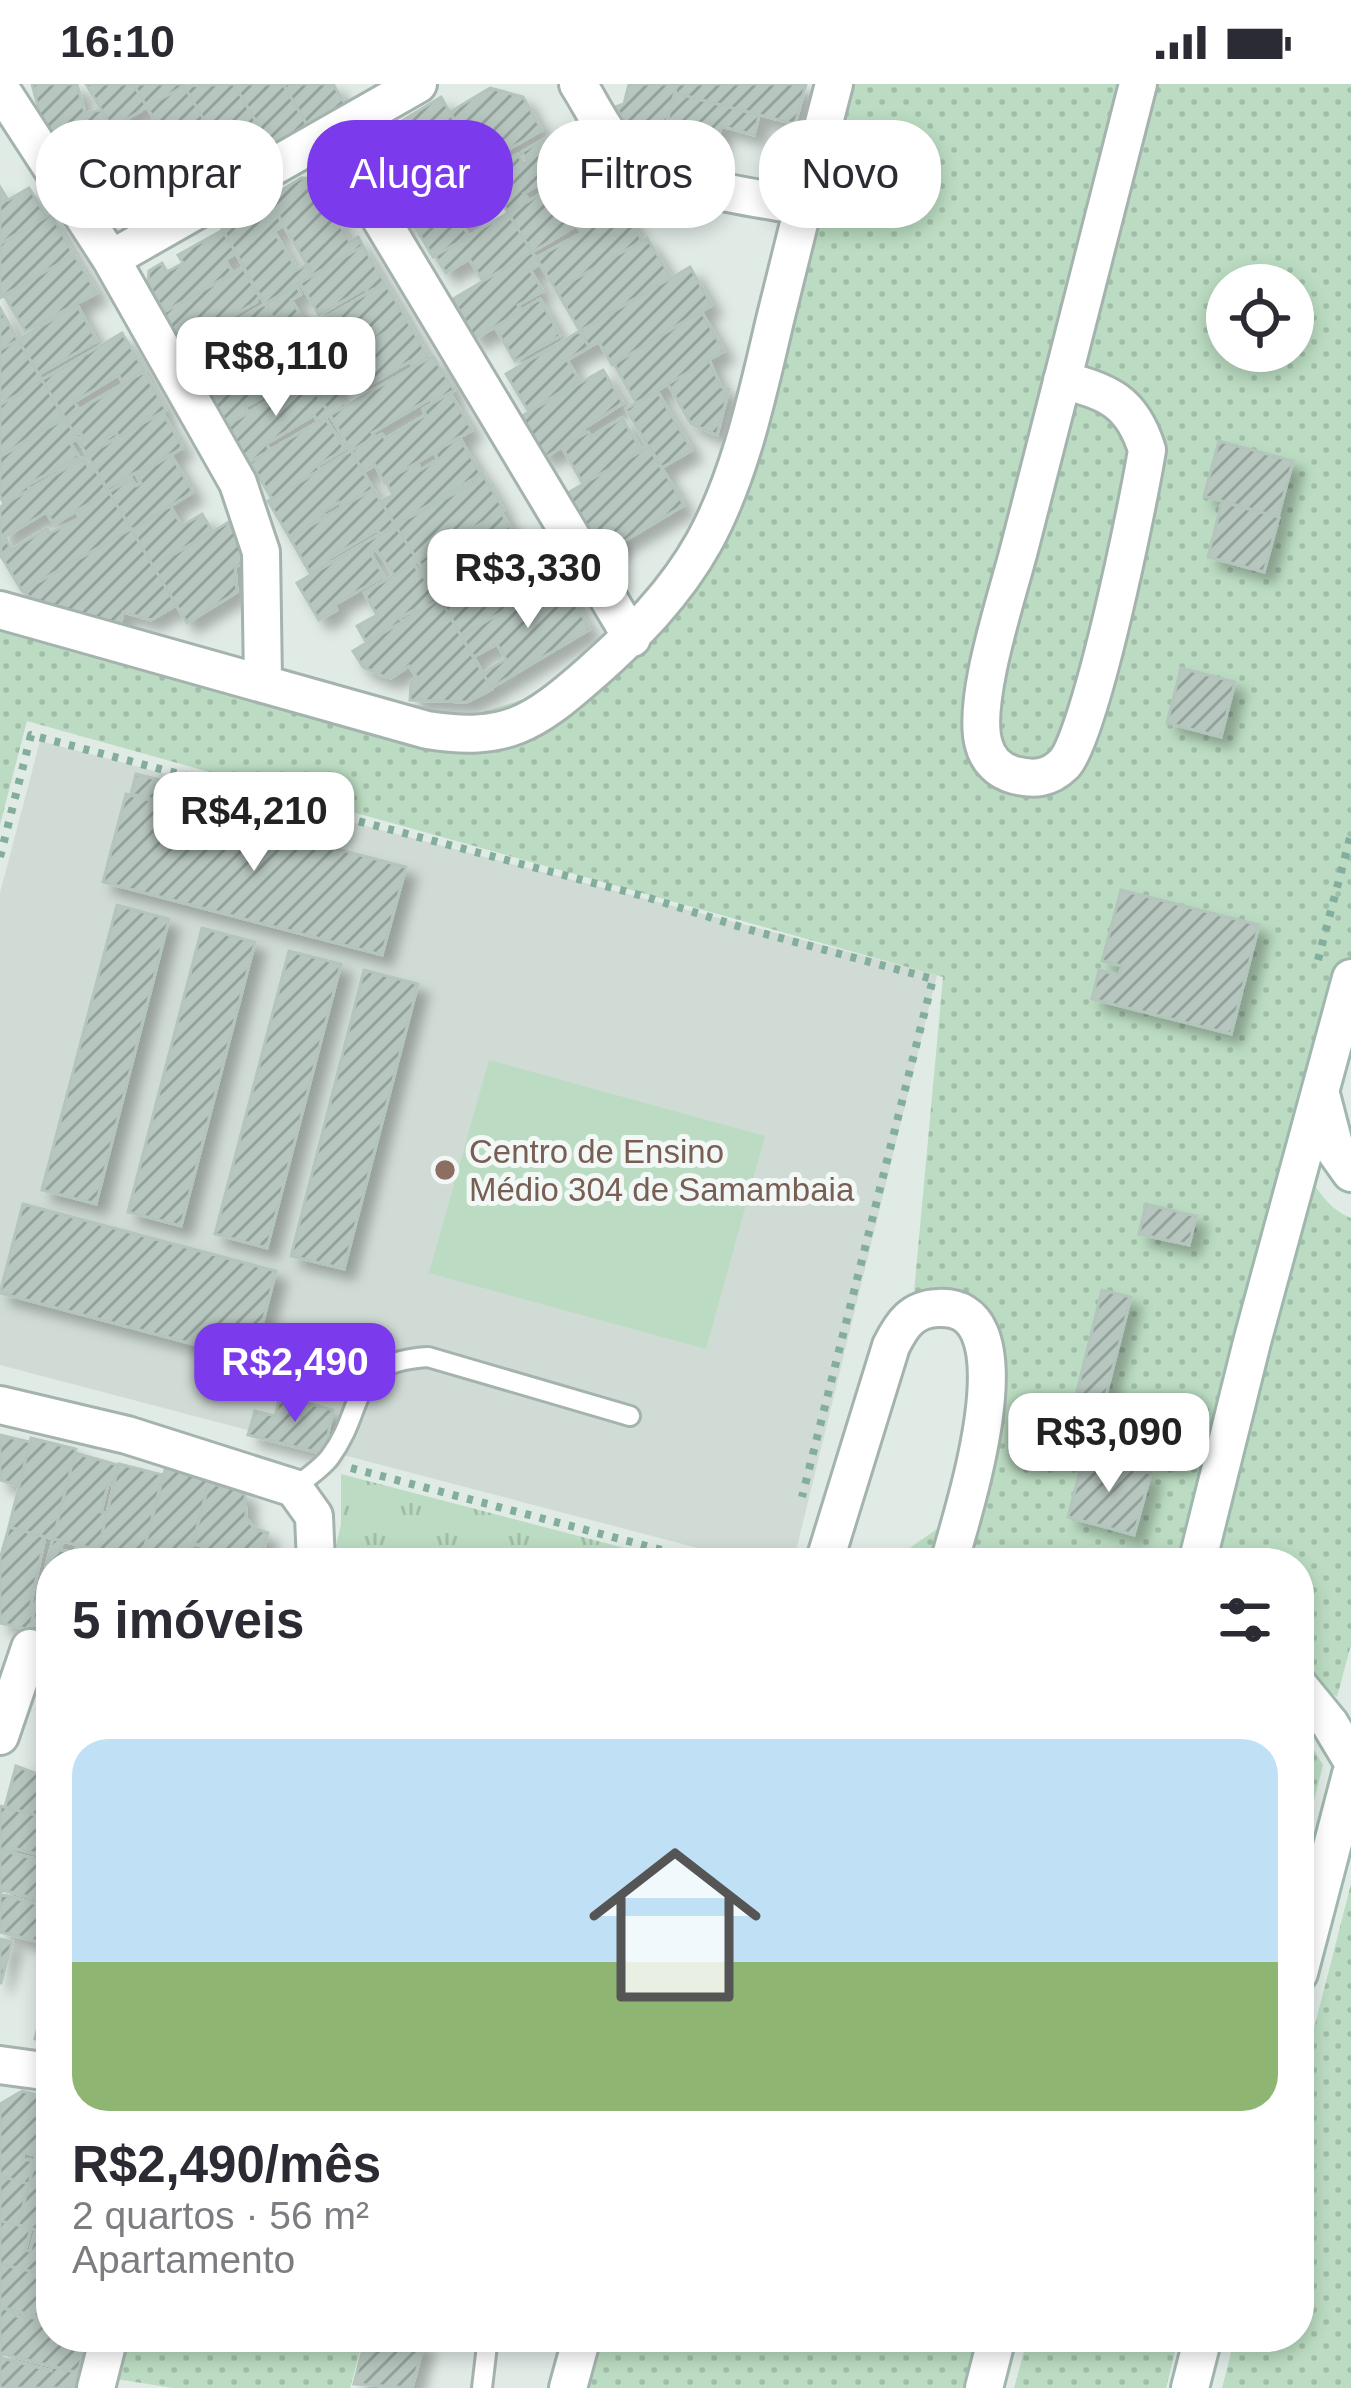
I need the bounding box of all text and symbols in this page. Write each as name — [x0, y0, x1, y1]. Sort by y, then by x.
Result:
text: 16:10 — [60, 16, 175, 67]
chip: Comprar — [36, 120, 283, 228]
chip: Alugar — [307, 120, 513, 228]
chip: Filtros — [537, 120, 735, 228]
chip: Novo — [759, 120, 941, 228]
map controls — [1206, 264, 1314, 372]
button: locate — [1206, 264, 1314, 372]
pin: R$8,110 — [165, 317, 387, 419]
text: R$8,110 — [203, 334, 349, 377]
pin: R$3,330 — [417, 529, 639, 631]
text: R$3,330 — [454, 546, 602, 589]
pin: R$4,210 — [143, 772, 365, 874]
text: R$4,210 — [180, 789, 328, 832]
place label: Centro de Ensino Médio 304 de Samambaia — [469, 1133, 855, 1208]
marker: Centro de Ensino Médio 304 de Samambaia — [432, 1157, 458, 1183]
pin: R$2,490 — [184, 1323, 406, 1425]
text: R$2,490 — [221, 1340, 369, 1383]
pin: R$3,090 — [998, 1393, 1220, 1495]
text: R$3,090 — [1035, 1410, 1183, 1453]
icon: filters — [1212, 1587, 1278, 1653]
text: 5 imóveis — [72, 1592, 304, 1649]
icon: home — [567, 1817, 783, 2033]
text: R$2,490/mês — [72, 2136, 381, 2193]
text: 2 quartos · 56 m² — [72, 2194, 369, 2237]
text: Apartamento — [72, 2238, 295, 2281]

